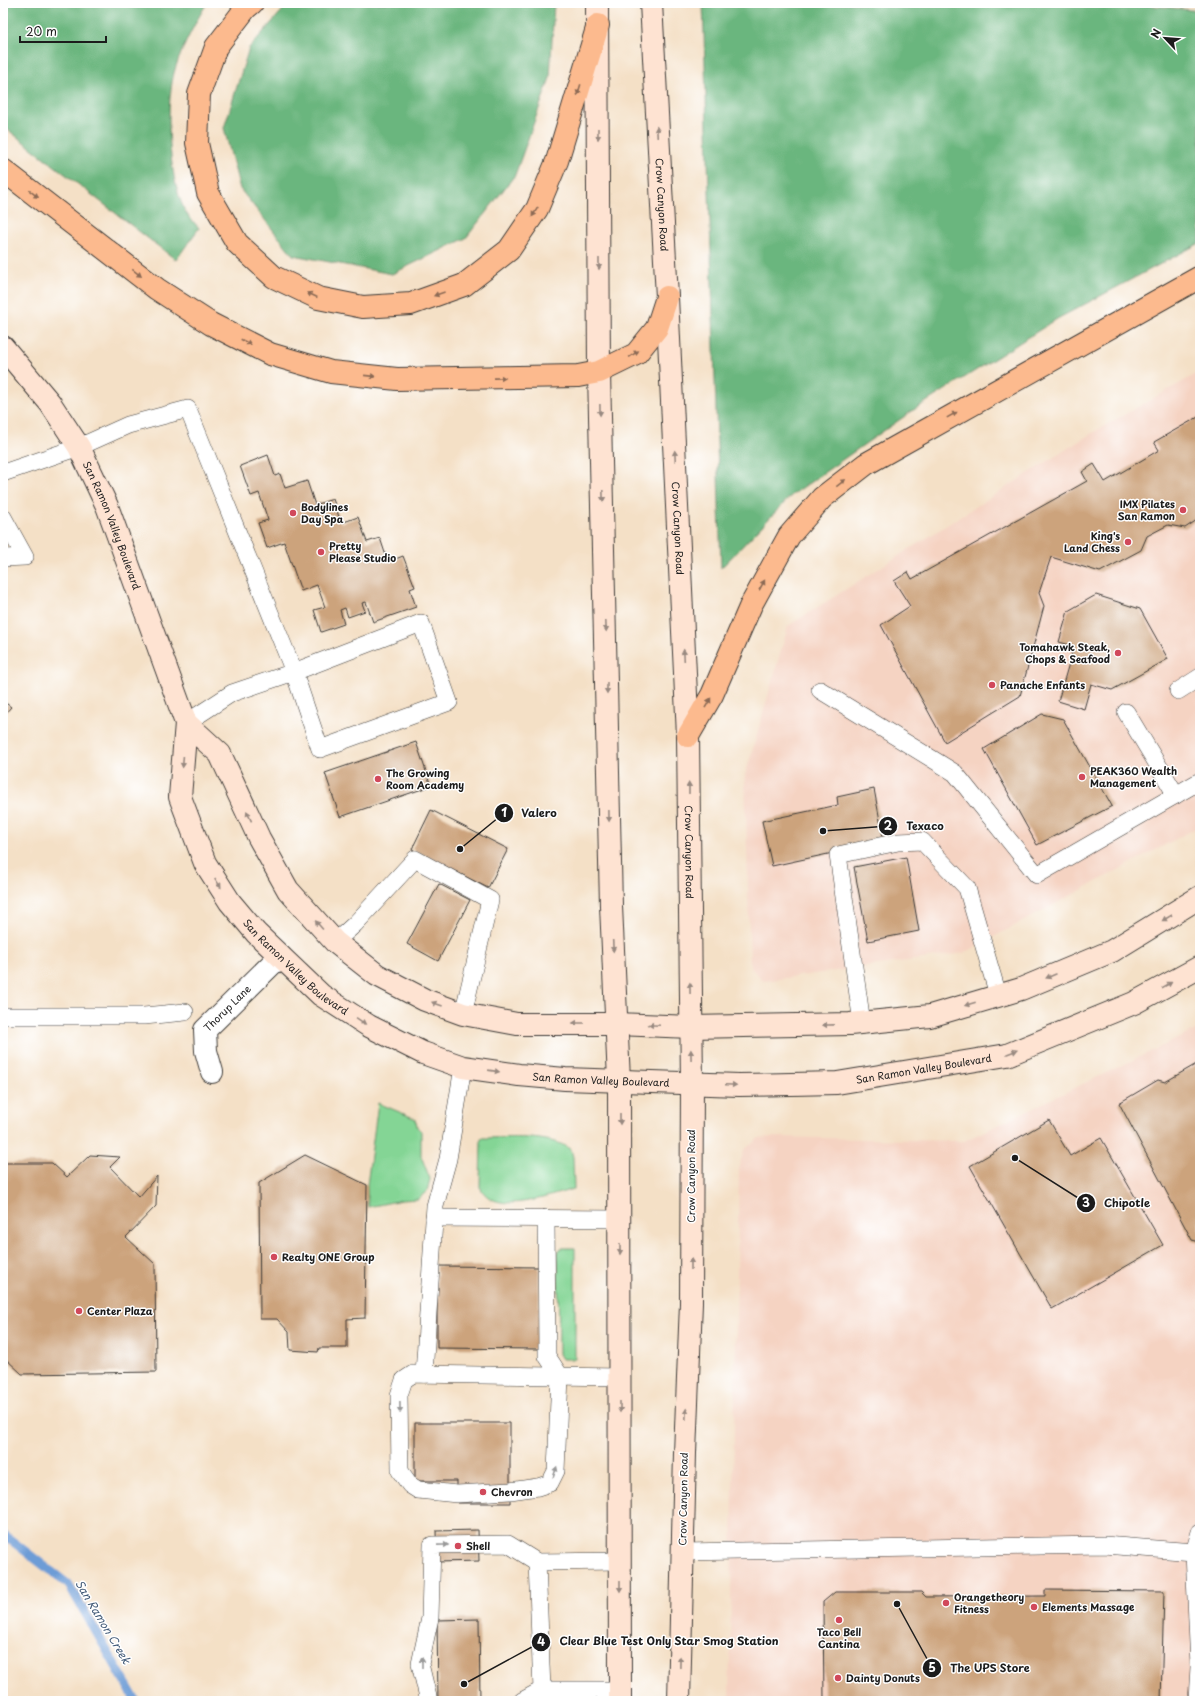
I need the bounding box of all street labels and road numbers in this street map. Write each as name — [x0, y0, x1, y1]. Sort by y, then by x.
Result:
street label: Crow Canyon Road — [652, 158, 673, 252]
street label: San Ramon Valley Boulevard — [80, 458, 145, 592]
street label: Crow Canyon Road — [669, 481, 688, 575]
street label: Crow Canyon Road — [682, 805, 698, 899]
street label: San Ramon Valley Boulevard — [240, 915, 352, 1018]
street label: Thorup Lane — [200, 981, 254, 1035]
street label: San Ramon Valley Boulevard — [854, 1050, 993, 1087]
street label: San Ramon Valley Boulevard — [532, 1068, 670, 1090]
street label: Crow Canyon Road — [683, 1129, 698, 1223]
street label: Crow Canyon Road — [674, 1452, 691, 1546]

